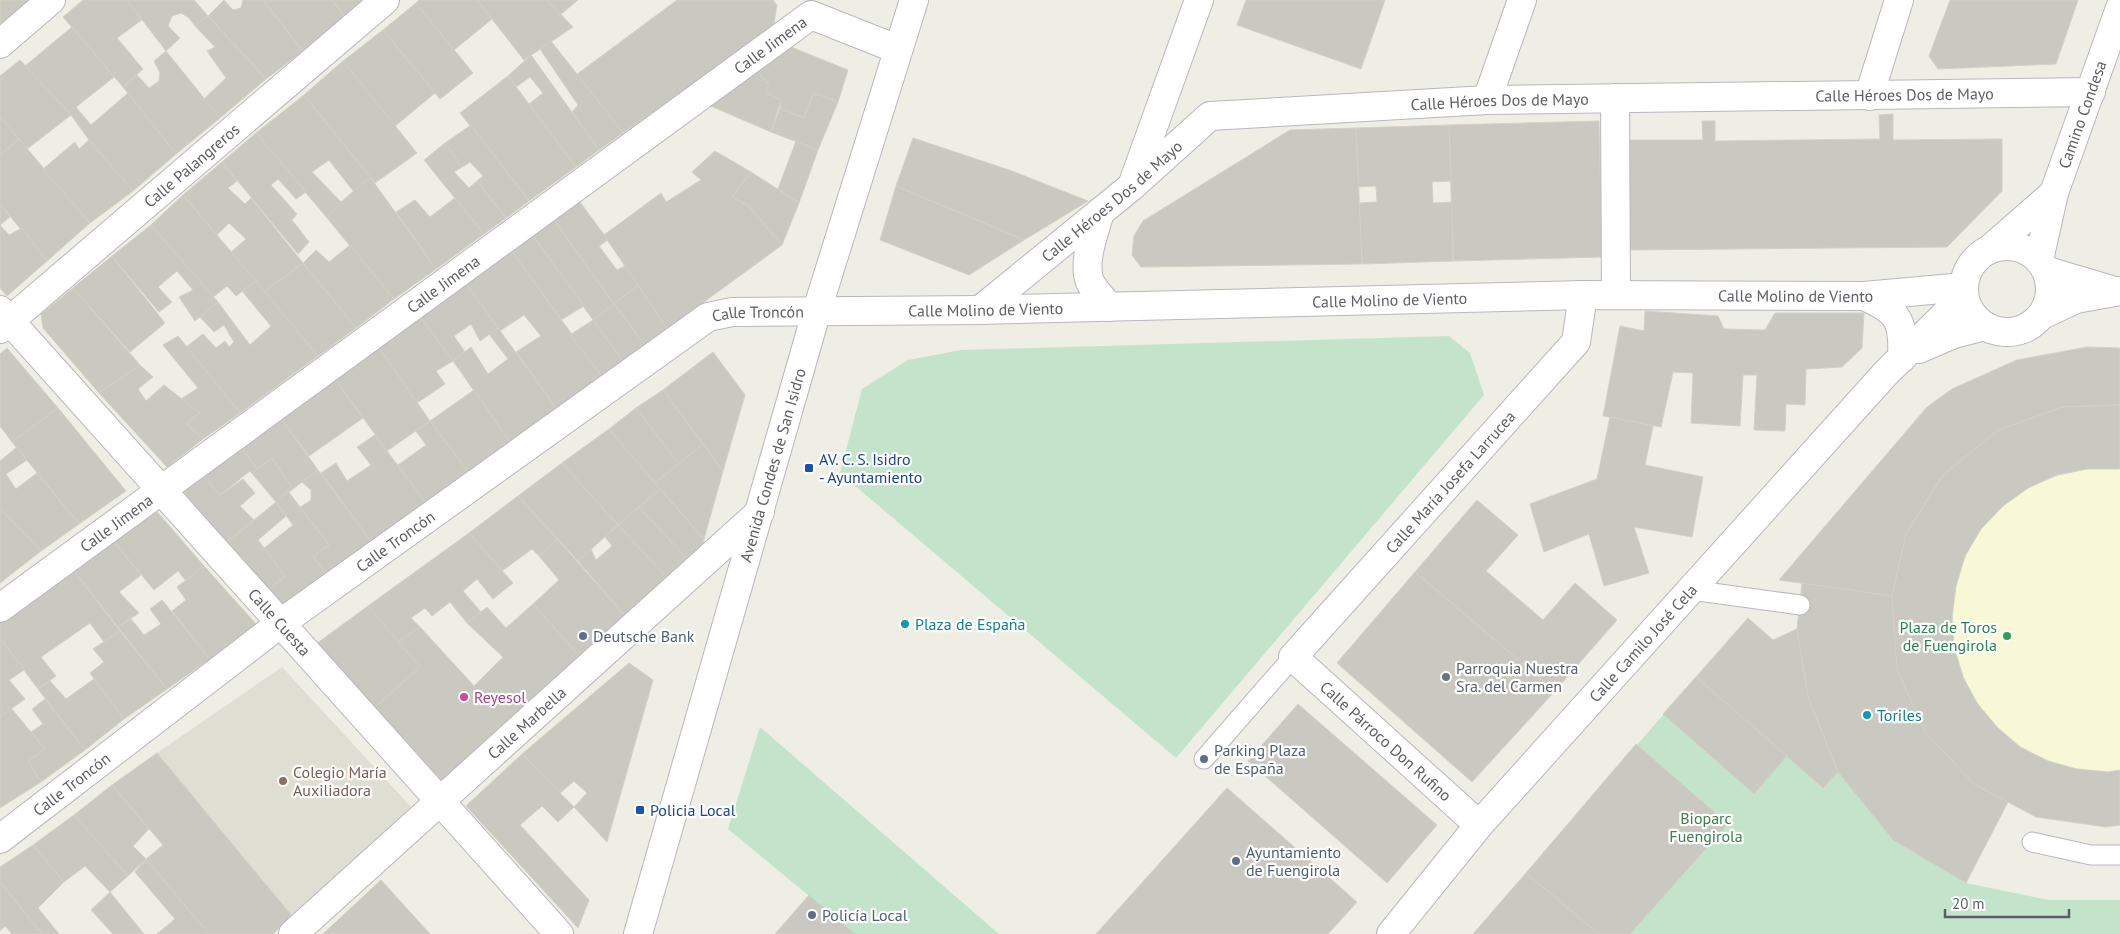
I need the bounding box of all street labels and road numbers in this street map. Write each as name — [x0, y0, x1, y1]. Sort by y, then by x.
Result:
street label: Calle Jimena — [730, 12, 810, 78]
street label: Camino Condesa — [2054, 58, 2110, 171]
street label: Calle Héroes Dos de Mayo — [1815, 83, 1994, 106]
street label: Calle Héroes Dos de Mayo — [1410, 89, 1589, 114]
street label: Calle Palangreros — [140, 119, 244, 212]
street label: Calle Héroes Dos de Mayo — [1037, 136, 1186, 266]
street label: Calle Jimena — [403, 251, 484, 317]
street label: Calle Molino de Viento — [1718, 285, 1874, 306]
street label: Calle Molino de Viento — [1312, 288, 1467, 312]
street label: Calle Molino de Viento — [908, 298, 1064, 321]
street label: Calle Troncón — [710, 301, 804, 326]
street label: Avenida Condes de San Isidro — [735, 366, 810, 564]
street label: Calle María Josefa Larrucea — [1381, 406, 1520, 557]
street label: Calle Jimena — [76, 490, 157, 556]
street label: Calle Troncón — [352, 506, 439, 576]
street label: Calle Camilo José Cela — [1585, 580, 1701, 706]
street label: Calle Cuesta — [244, 584, 315, 660]
street label: Calle Párroco Don Rufino — [1316, 677, 1456, 805]
street label: Calle Marbella — [483, 682, 570, 763]
street label: Calle Troncón — [29, 748, 114, 820]

